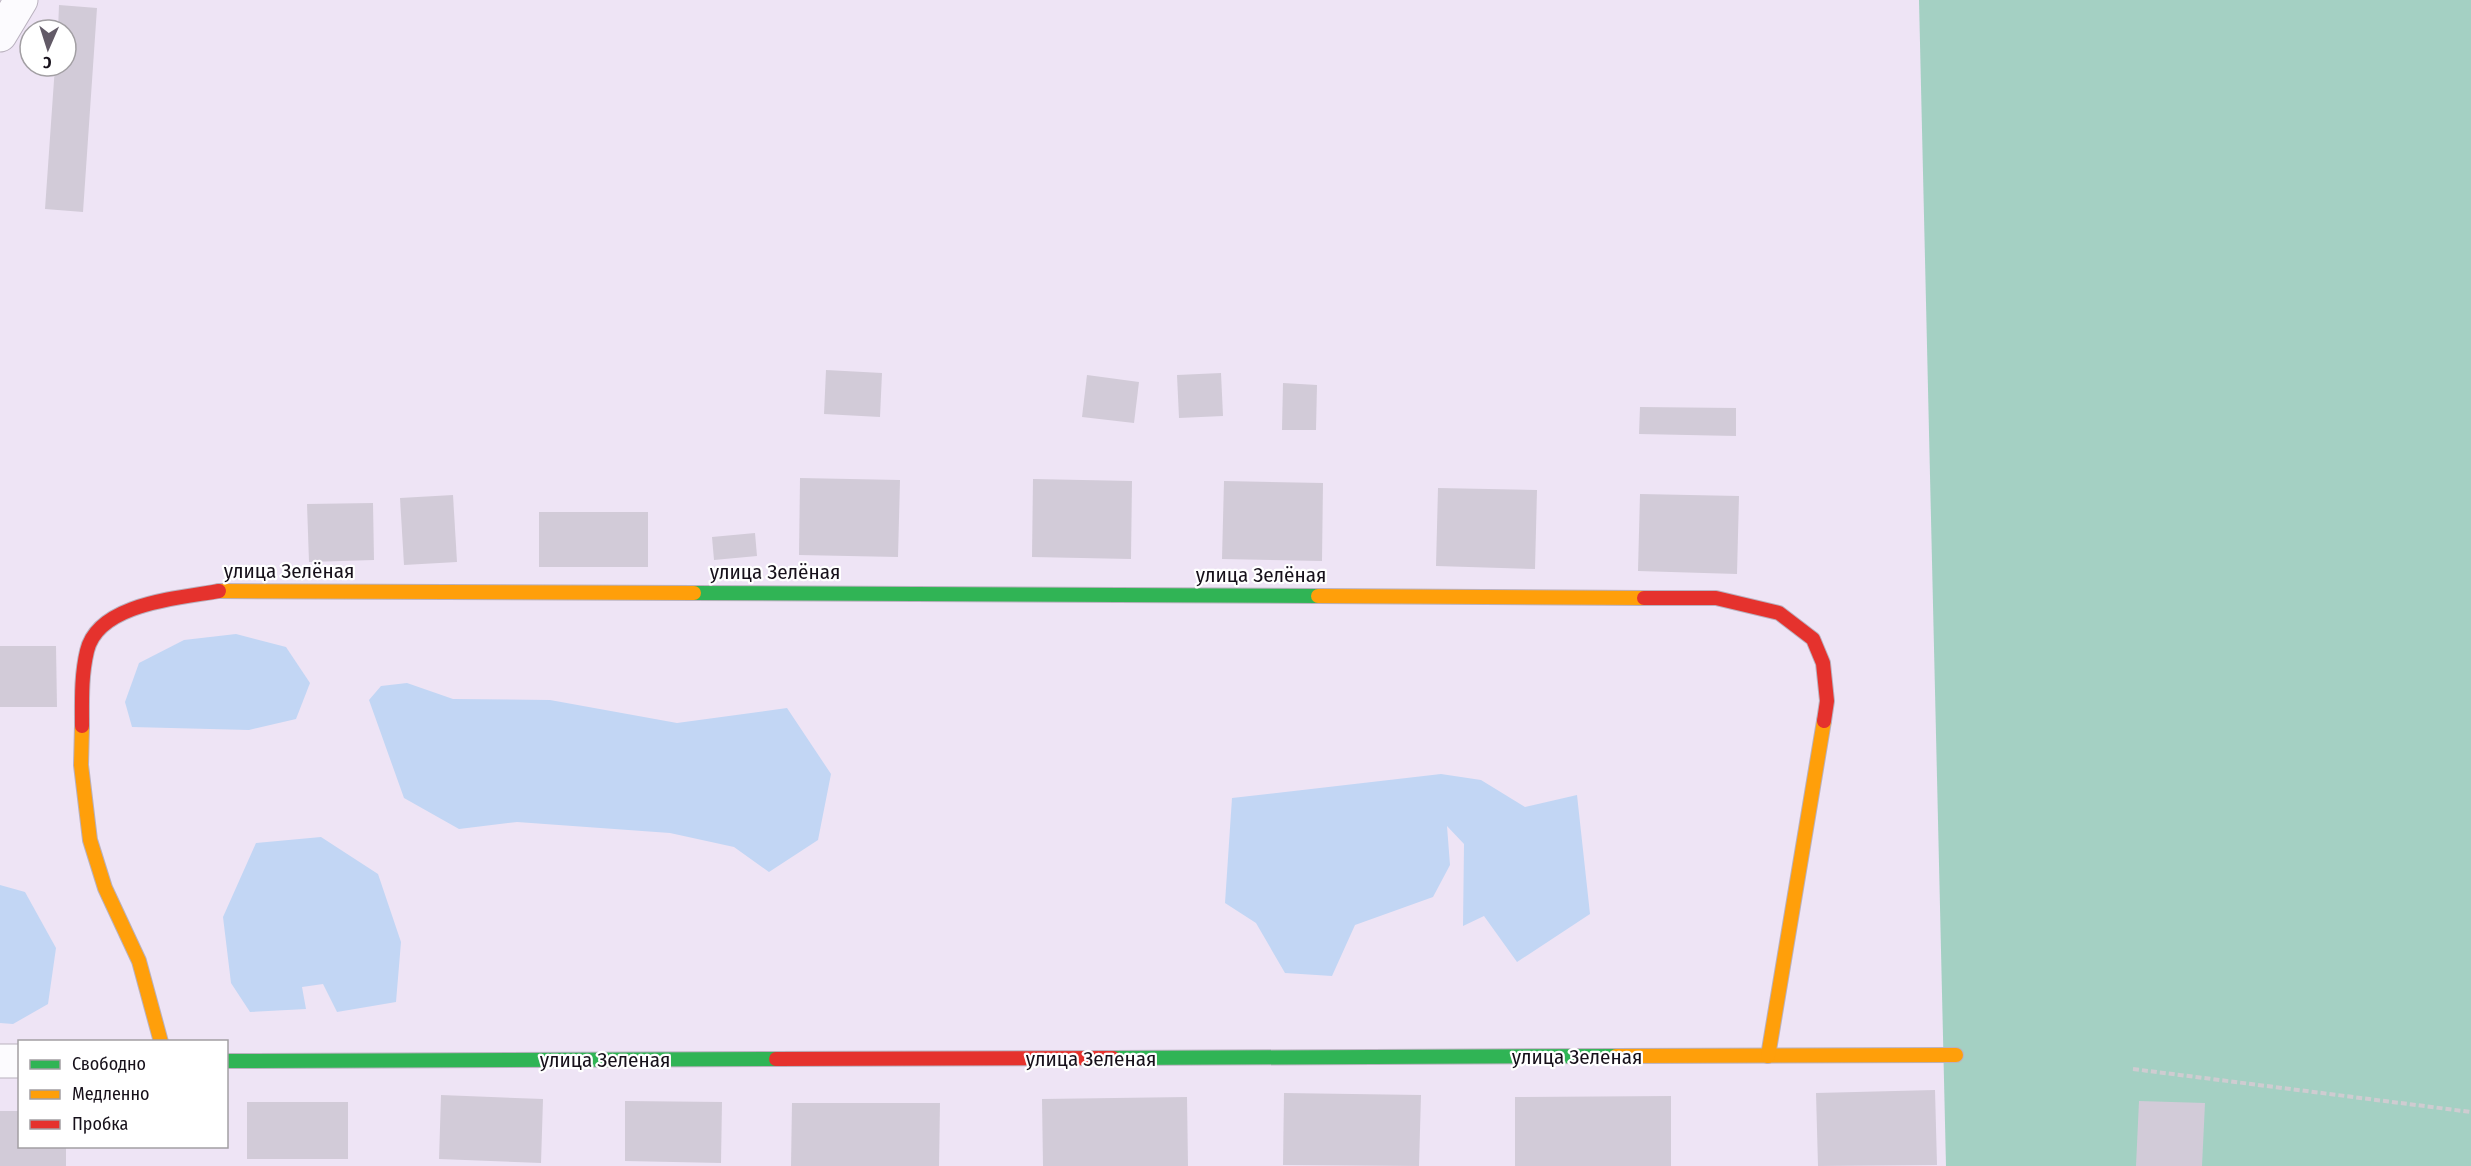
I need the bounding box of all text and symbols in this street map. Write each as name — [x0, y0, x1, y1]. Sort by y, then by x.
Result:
north arrow — [18, 18, 78, 78]
text: С — [42, 53, 52, 72]
street label: улица Зелёная — [224, 558, 354, 584]
street label: улица Зелёная — [710, 559, 840, 585]
street label: улица Зелёная — [1196, 562, 1326, 588]
legend — [18, 1040, 228, 1148]
street label: улица Зеленая — [1512, 1044, 1642, 1070]
street label: улица Зеленая — [1026, 1046, 1156, 1072]
street label: улица Зеленая — [540, 1047, 670, 1073]
text: Свободно — [72, 1053, 146, 1075]
text: Медленно — [72, 1083, 150, 1105]
text: Пробка — [72, 1113, 128, 1135]

